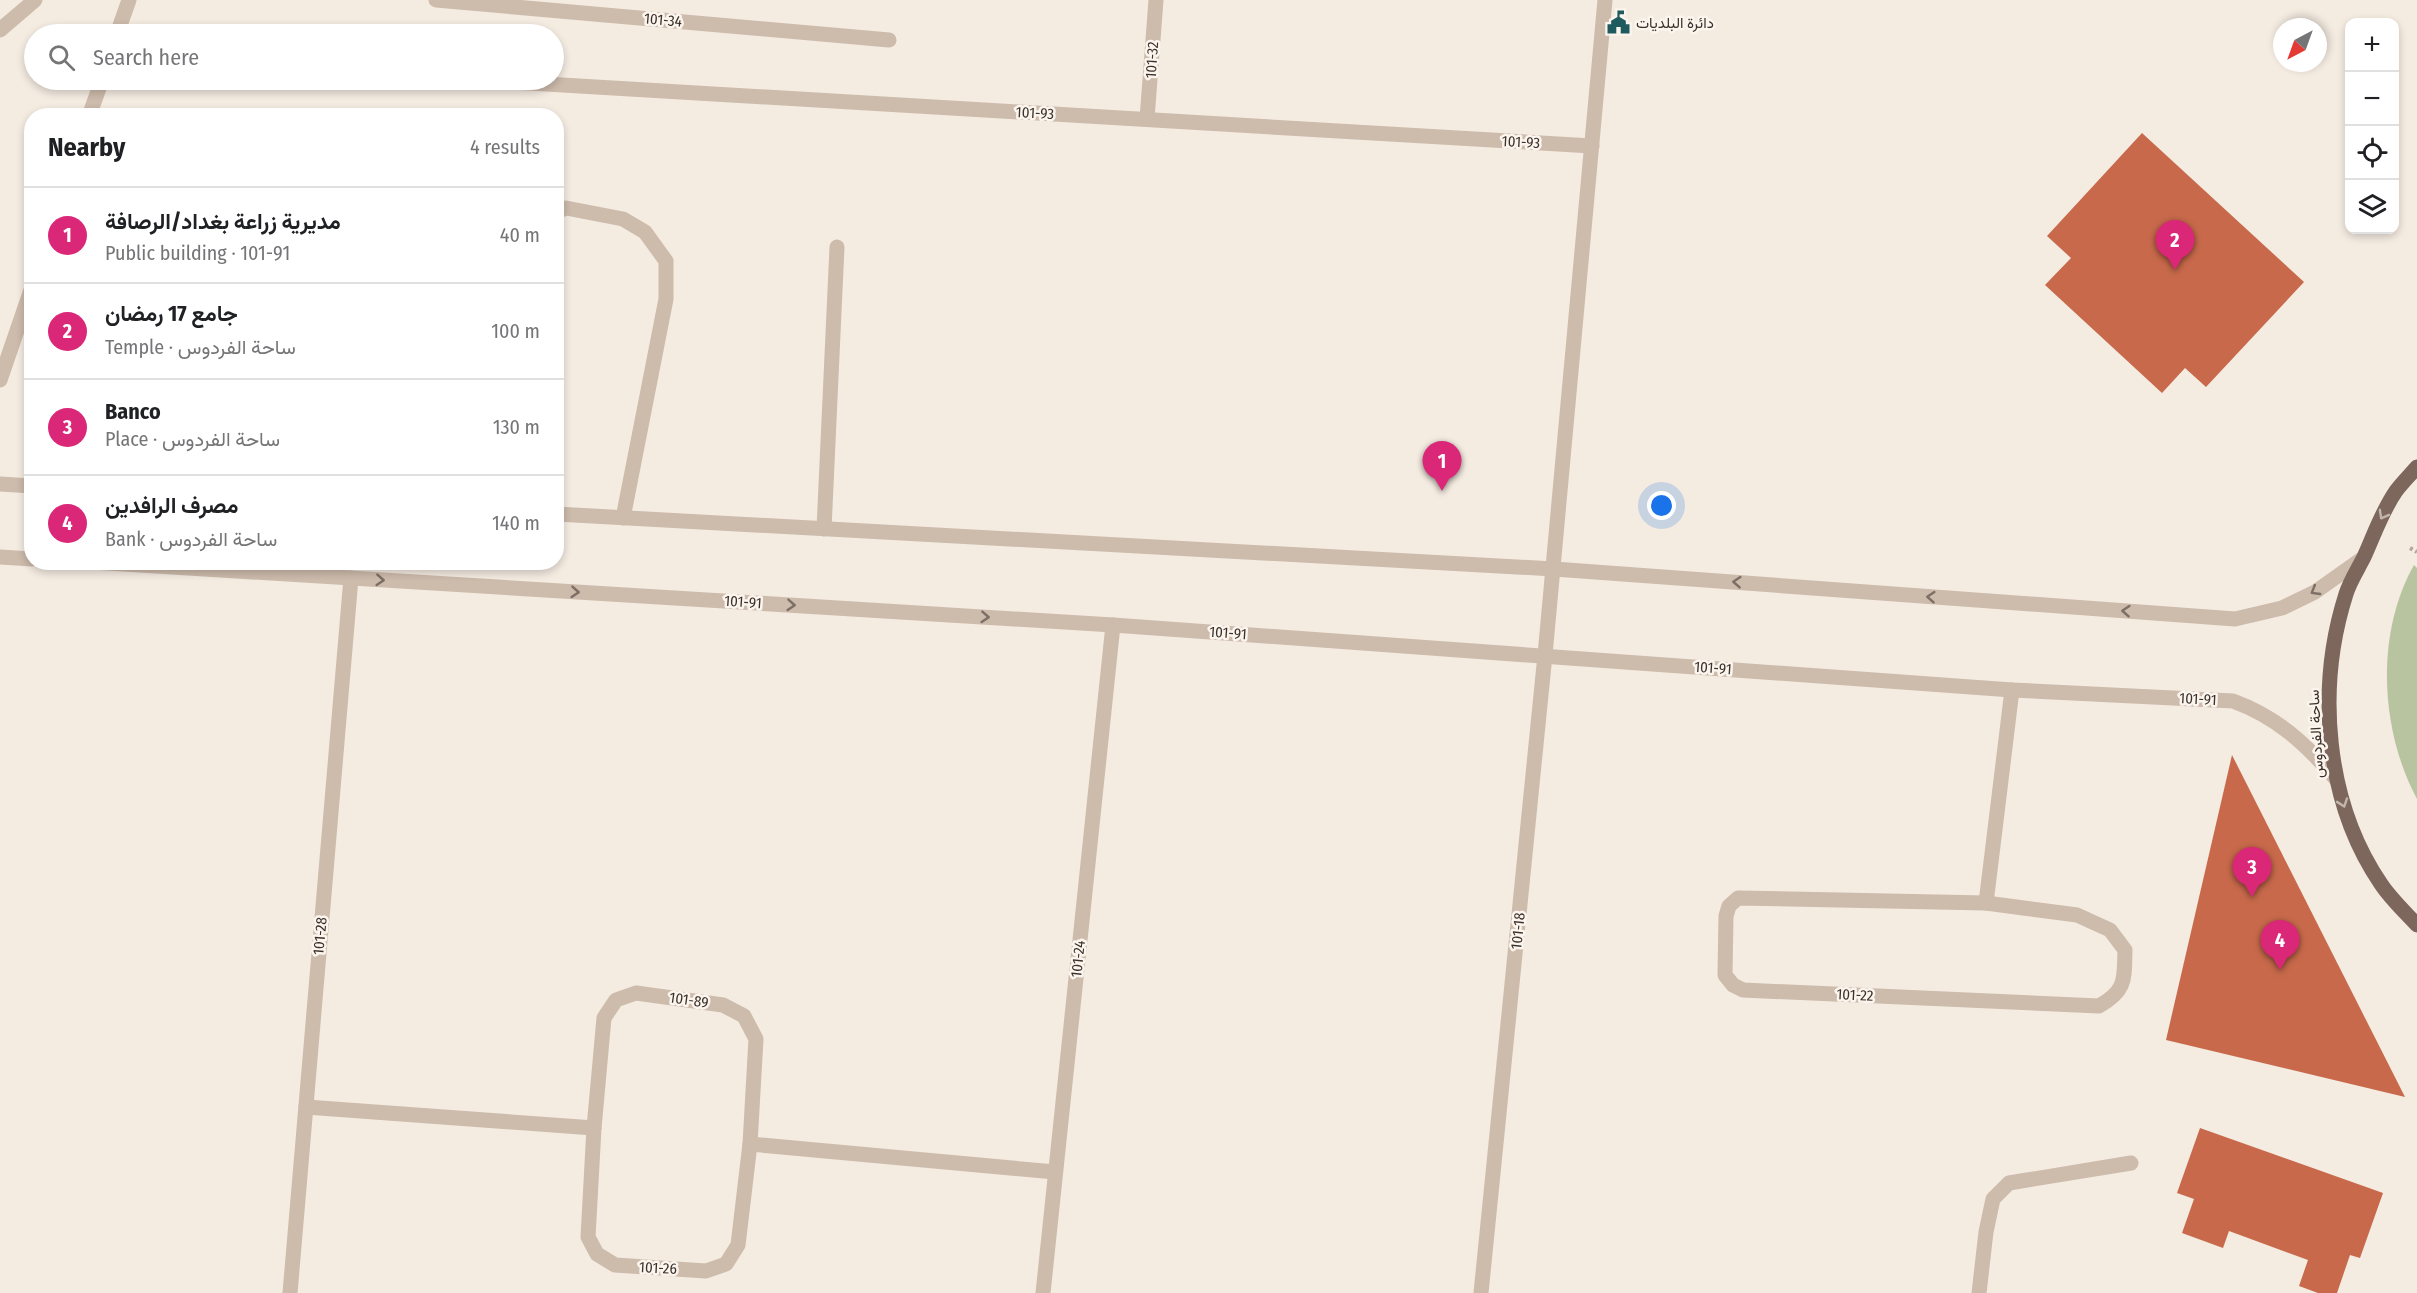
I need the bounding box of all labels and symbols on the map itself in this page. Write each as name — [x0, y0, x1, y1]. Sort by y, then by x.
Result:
street label: 101-34 — [643, 9, 683, 31]
public building icon: دائرة البلديات — [1605, 10, 1631, 36]
place label: دائرة البلديات — [1636, 14, 1714, 32]
north arrow — [2273, 18, 2327, 72]
street label: 101-32 — [1142, 41, 1162, 79]
street label: 101-93 — [1015, 103, 1055, 123]
street label: 101-93 — [1501, 132, 1541, 152]
pin: 2 — [2156, 220, 2194, 270]
pin: 1 — [1422, 442, 1462, 491]
your location — [1647, 491, 1676, 520]
one-way arrow — [2379, 508, 2390, 519]
one-way arrow — [376, 574, 385, 587]
one-way arrow — [1732, 576, 1741, 589]
one-way arrow — [2311, 584, 2321, 595]
one-way arrow — [571, 585, 580, 598]
one-way arrow — [1927, 591, 1936, 604]
street label: 101-91 — [724, 592, 762, 612]
one-way arrow — [786, 599, 795, 612]
one-way arrow — [2121, 605, 2130, 618]
one-way arrow — [981, 611, 990, 624]
street label: 101-91 — [1209, 623, 1247, 643]
street label: 101-91 — [1694, 658, 1732, 678]
street label: 101-91 — [2179, 689, 2217, 709]
street label: ساحة الفردوس — [2305, 689, 2328, 779]
one-way arrow — [2335, 797, 2348, 808]
pin: 3 — [2232, 848, 2272, 897]
street label: 101-18 — [1507, 912, 1529, 950]
street label: 101-28 — [309, 916, 331, 956]
pin: 4 — [2260, 920, 2300, 970]
street label: 101-24 — [1067, 939, 1089, 979]
street label: 101-22 — [1836, 985, 1874, 1005]
street label: 101-89 — [668, 988, 710, 1012]
street label: 101-26 — [639, 1258, 677, 1278]

